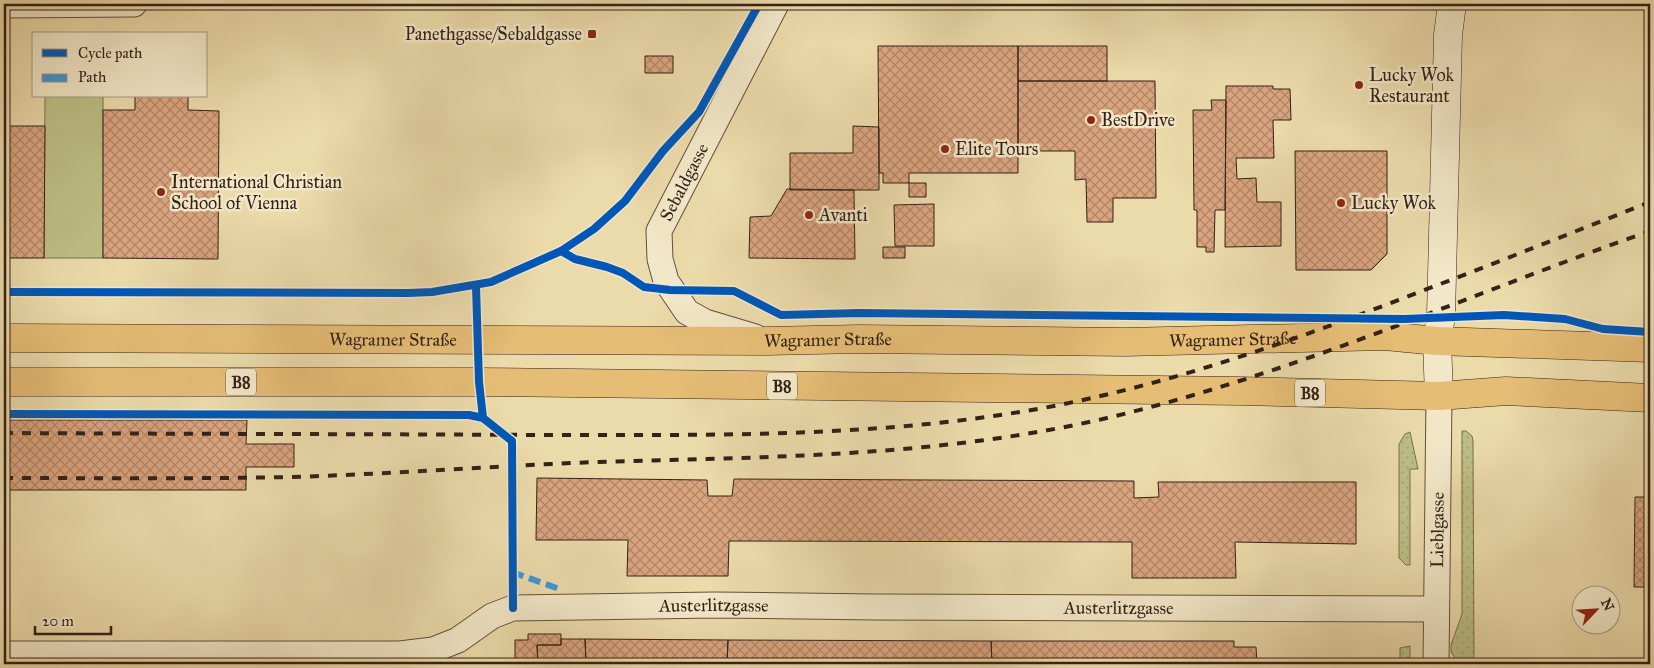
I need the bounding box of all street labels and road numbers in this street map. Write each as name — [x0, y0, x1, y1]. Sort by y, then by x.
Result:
street label: Sebaldgasse — [655, 139, 713, 225]
street label: Wagramer Straße — [1169, 327, 1297, 352]
street label: Wagramer Straße — [329, 328, 457, 351]
street label: Wagramer Straße — [764, 328, 892, 353]
road number: B8 — [226, 368, 256, 396]
road number: B8 — [767, 372, 797, 400]
road number: B8 — [1295, 379, 1325, 406]
street label: Lieblgasse — [1426, 492, 1450, 568]
street label: Austerlitzgasse — [658, 594, 769, 617]
street label: Austerlitzgasse — [1063, 597, 1174, 620]

